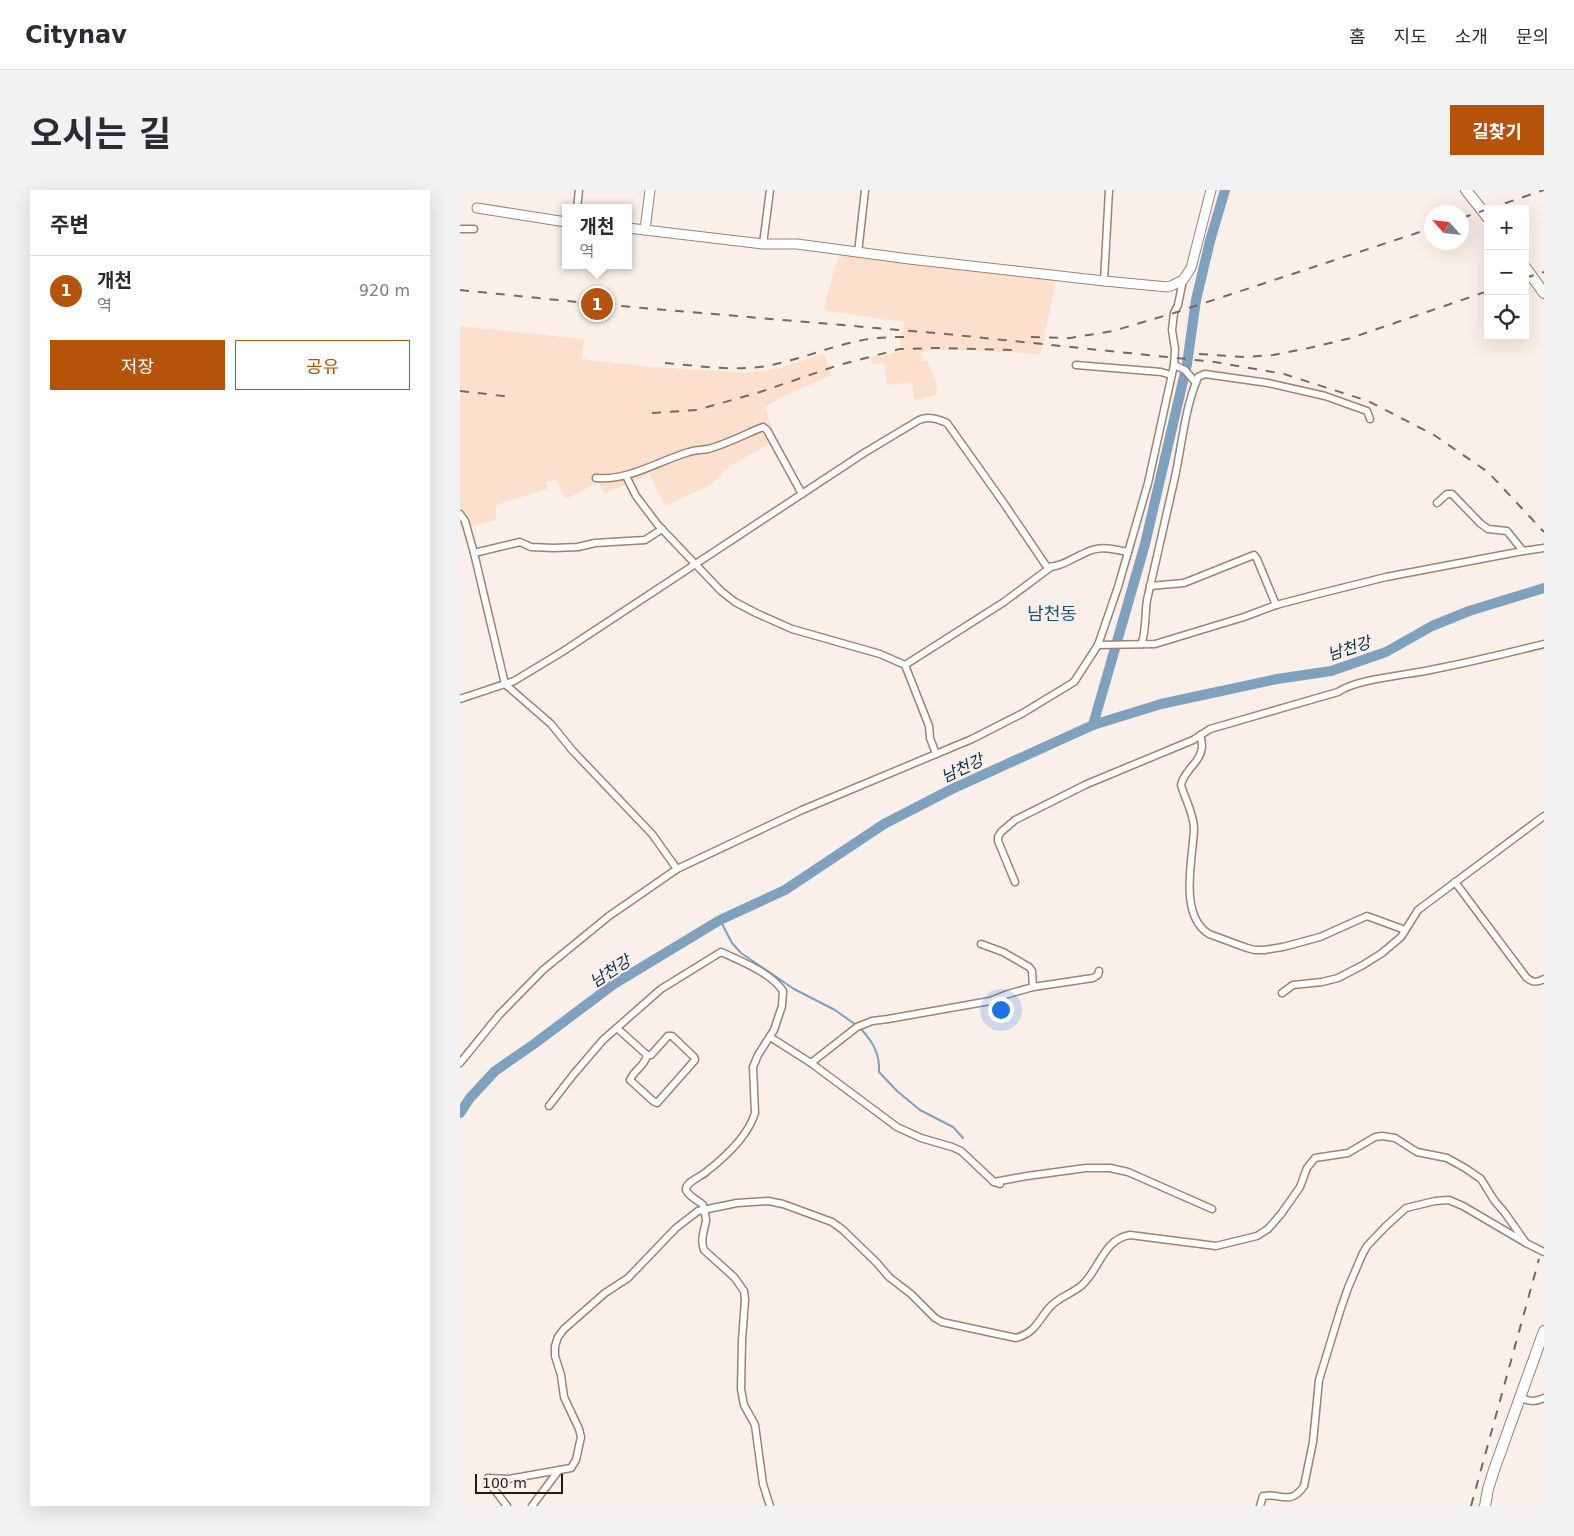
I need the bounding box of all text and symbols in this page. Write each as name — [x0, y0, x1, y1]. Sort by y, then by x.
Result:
text: Citynav — [25, 21, 127, 49]
text: 홈 — [1349, 26, 1366, 47]
text: 지도 — [1394, 26, 1427, 47]
text: 소개 — [1455, 26, 1488, 47]
text: 문의 — [1516, 26, 1549, 47]
button: 길찾기 — [1450, 105, 1544, 155]
text: 오시는 길 — [30, 114, 171, 154]
popup — [562, 204, 632, 269]
north arrow — [1424, 205, 1469, 250]
map controls — [1484, 205, 1529, 340]
button: + — [1484, 205, 1529, 250]
text: 주변 — [50, 213, 89, 237]
text: 개천 — [580, 215, 614, 237]
text: 역 — [580, 242, 594, 261]
button: − — [1484, 250, 1529, 295]
text: 개천 — [97, 269, 132, 291]
text: 1 — [60, 281, 72, 300]
text: 920 m — [359, 281, 410, 300]
pin: 1 — [581, 285, 613, 323]
button: locate — [1484, 295, 1529, 340]
text: 역 — [97, 296, 112, 315]
button: 저장 — [50, 340, 225, 390]
button: 공유 — [235, 340, 410, 390]
district label: 남천동 — [1027, 603, 1077, 624]
water label: 남천강 — [1325, 632, 1375, 664]
water label: 남천강 — [938, 750, 988, 786]
water label: 남천강 — [587, 950, 636, 991]
your location — [988, 997, 1014, 1023]
scale bar — [475, 1471, 562, 1494]
text: 100 m — [482, 1475, 527, 1491]

